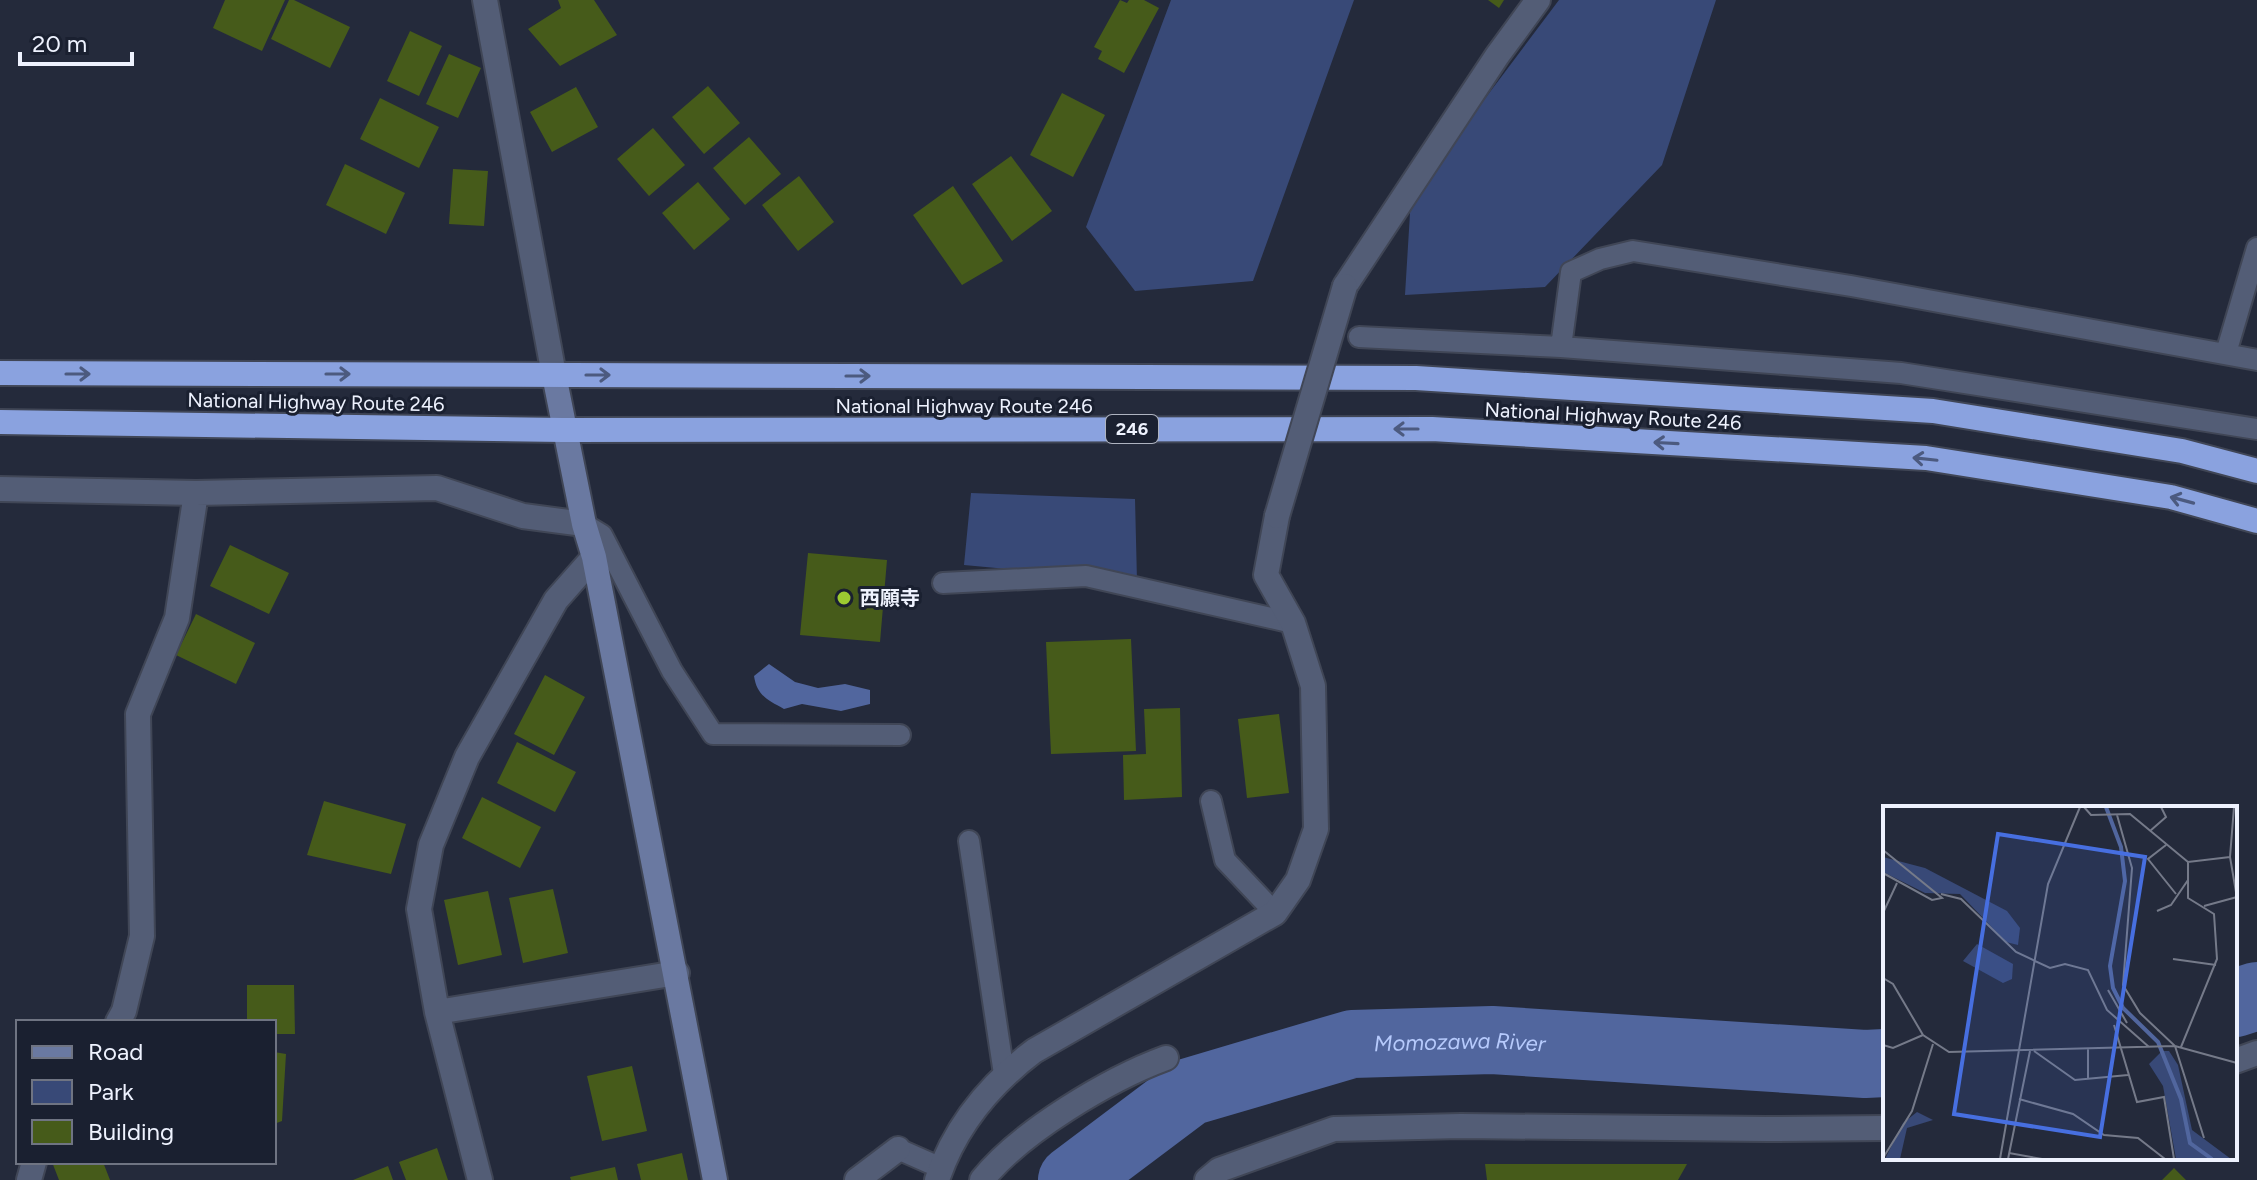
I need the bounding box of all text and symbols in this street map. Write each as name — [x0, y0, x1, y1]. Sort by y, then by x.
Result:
scale bar — [20, 16, 132, 66]
text: 20 m — [32, 29, 87, 58]
one-way arrow — [64, 366, 91, 382]
one-way arrow — [324, 366, 351, 382]
one-way arrow — [584, 367, 611, 383]
one-way arrow — [844, 368, 871, 384]
street label: National Highway Route 246 — [187, 388, 445, 416]
street label: National Highway Route 246 — [835, 394, 1093, 418]
street label: National Highway Route 246 — [1484, 397, 1742, 435]
road number: 246 — [1106, 415, 1158, 443]
one-way arrow — [1393, 421, 1420, 437]
one-way arrow — [1653, 435, 1680, 450]
one-way arrow — [1912, 451, 1939, 466]
one-way arrow — [2169, 492, 2195, 507]
place label: 西願寺 — [860, 586, 920, 610]
marker: 西願寺 — [835, 589, 853, 607]
inset map — [1883, 806, 2237, 1160]
legend — [16, 1020, 276, 1164]
water label: Momozawa River — [1373, 1026, 1548, 1057]
text: Road — [88, 1037, 143, 1066]
text: Park — [88, 1077, 134, 1106]
text: Building — [88, 1117, 174, 1146]

